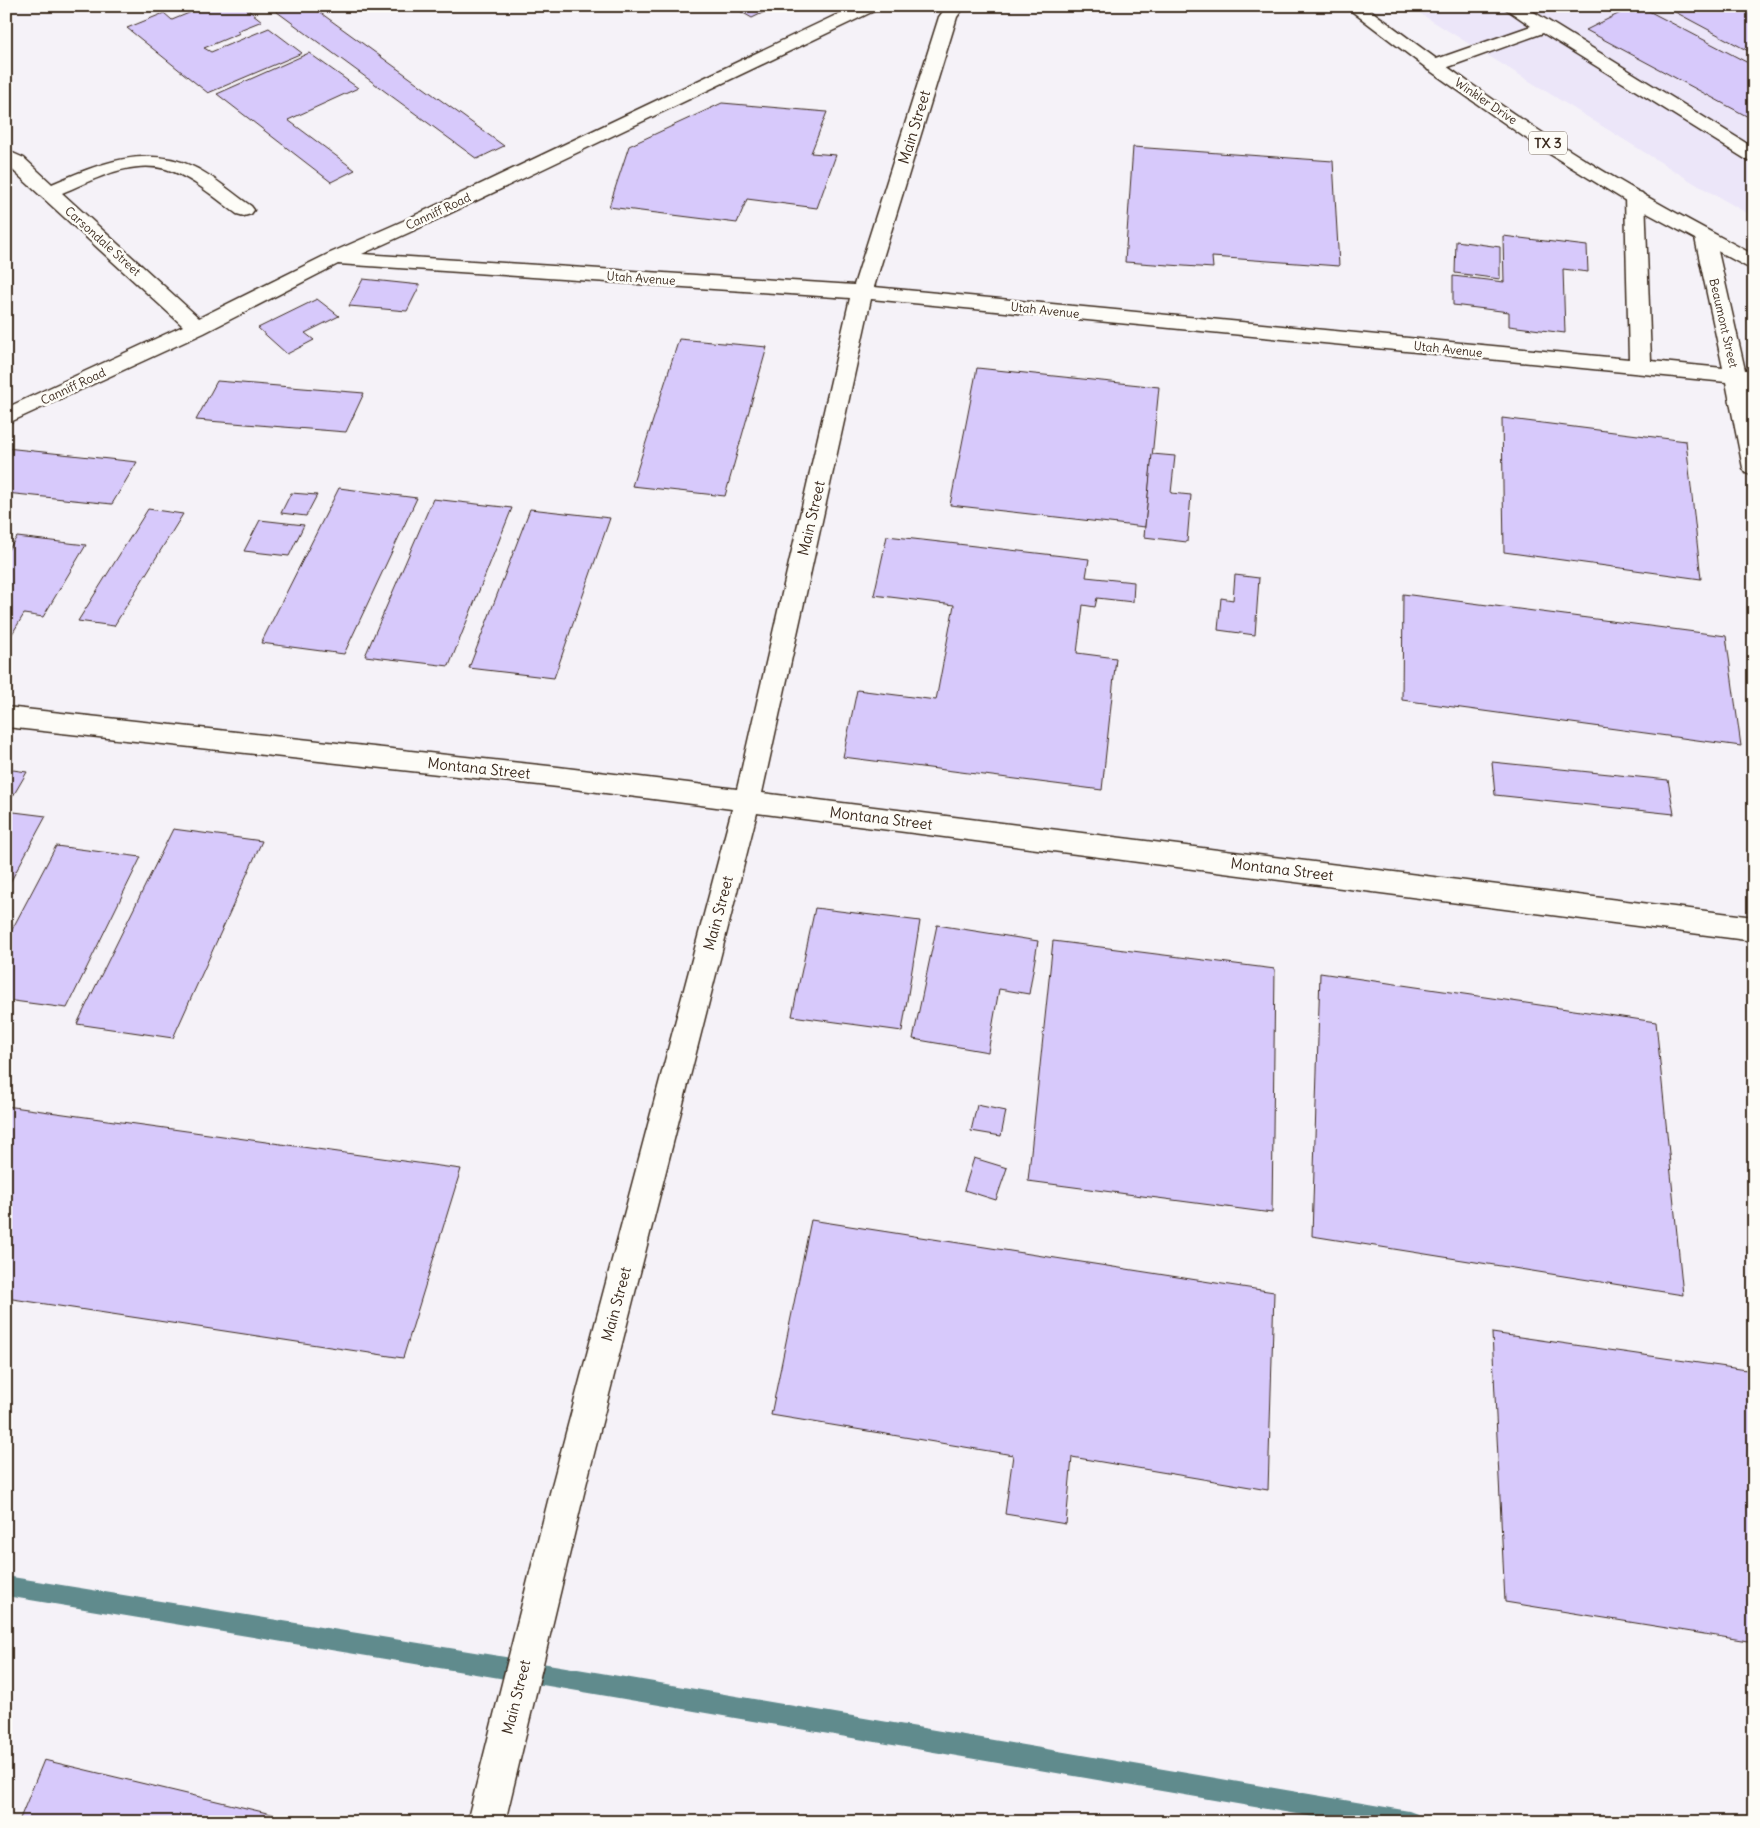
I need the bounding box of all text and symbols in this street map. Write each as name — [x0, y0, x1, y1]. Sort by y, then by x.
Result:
street label: Winkler Drive — [1452, 75, 1520, 127]
street label: Main Street — [894, 88, 934, 166]
road number: TX 3 — [1529, 132, 1567, 154]
street label: Canniff Road — [403, 189, 473, 233]
street label: Carsondale Street — [62, 203, 144, 279]
street label: Utah Avenue — [606, 268, 676, 288]
street label: Beaumont Street — [1706, 277, 1742, 369]
street label: Utah Avenue — [1010, 299, 1080, 321]
street label: Utah Avenue — [1413, 338, 1483, 360]
street label: Canniff Road — [38, 364, 108, 408]
street label: Main Street — [793, 479, 829, 557]
street label: Montana Street — [427, 753, 531, 783]
street label: Montana Street — [828, 802, 934, 834]
street label: Montana Street — [1229, 853, 1335, 885]
street label: Main Street — [699, 874, 737, 952]
street label: Main Street — [597, 1265, 635, 1343]
street label: Main Street — [498, 1658, 534, 1736]

